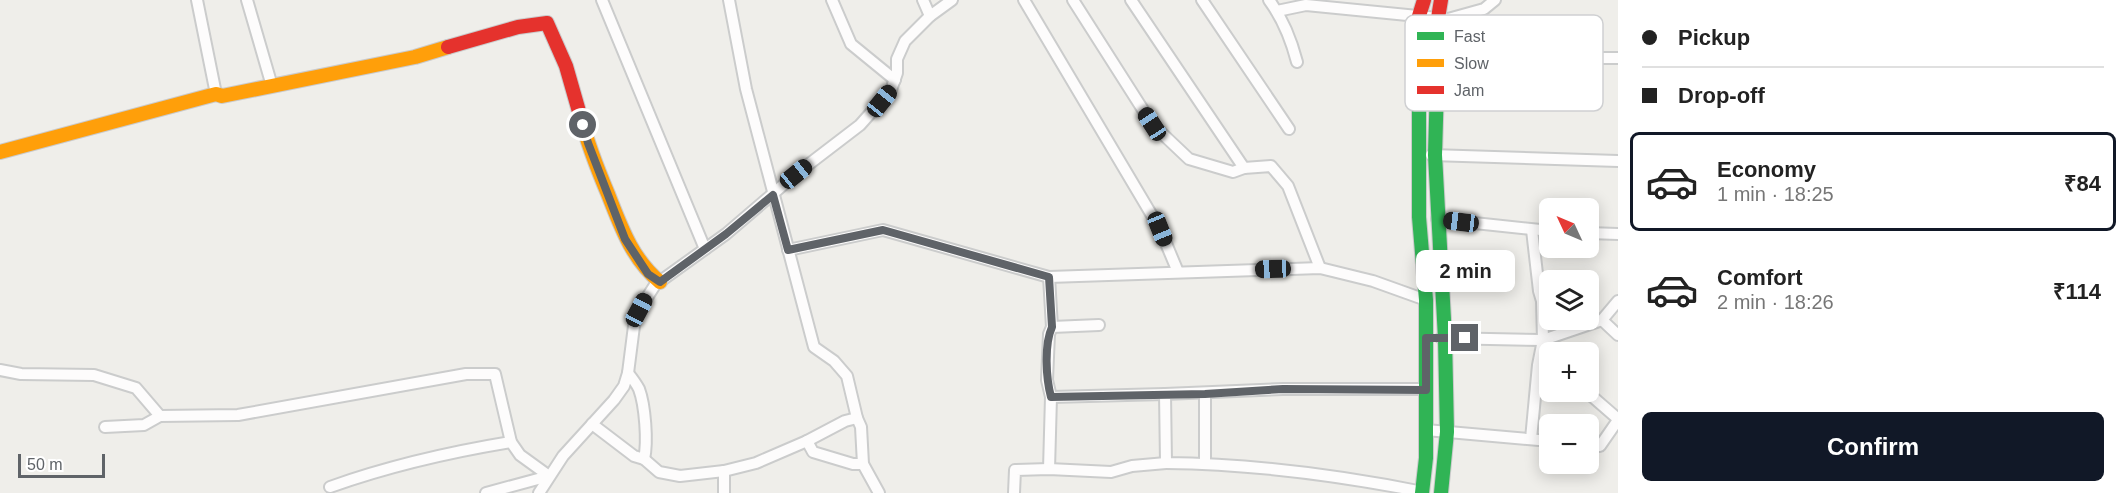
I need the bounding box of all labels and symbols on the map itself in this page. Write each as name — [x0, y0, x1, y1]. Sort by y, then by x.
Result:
legend — [1405, 15, 1603, 111]
text: Fast — [1454, 28, 1486, 45]
text: Slow — [1454, 55, 1489, 72]
car — [864, 81, 900, 121]
text: Jam — [1454, 82, 1484, 99]
car — [1135, 104, 1169, 144]
route start — [569, 111, 596, 138]
car — [776, 156, 816, 192]
north arrow — [1539, 198, 1599, 258]
car — [1145, 209, 1175, 249]
car — [1442, 211, 1480, 233]
callout: 2 min — [1416, 251, 1514, 293]
car — [1255, 259, 1291, 279]
car — [623, 290, 655, 330]
route end — [1451, 324, 1478, 351]
scale bar — [18, 451, 105, 478]

